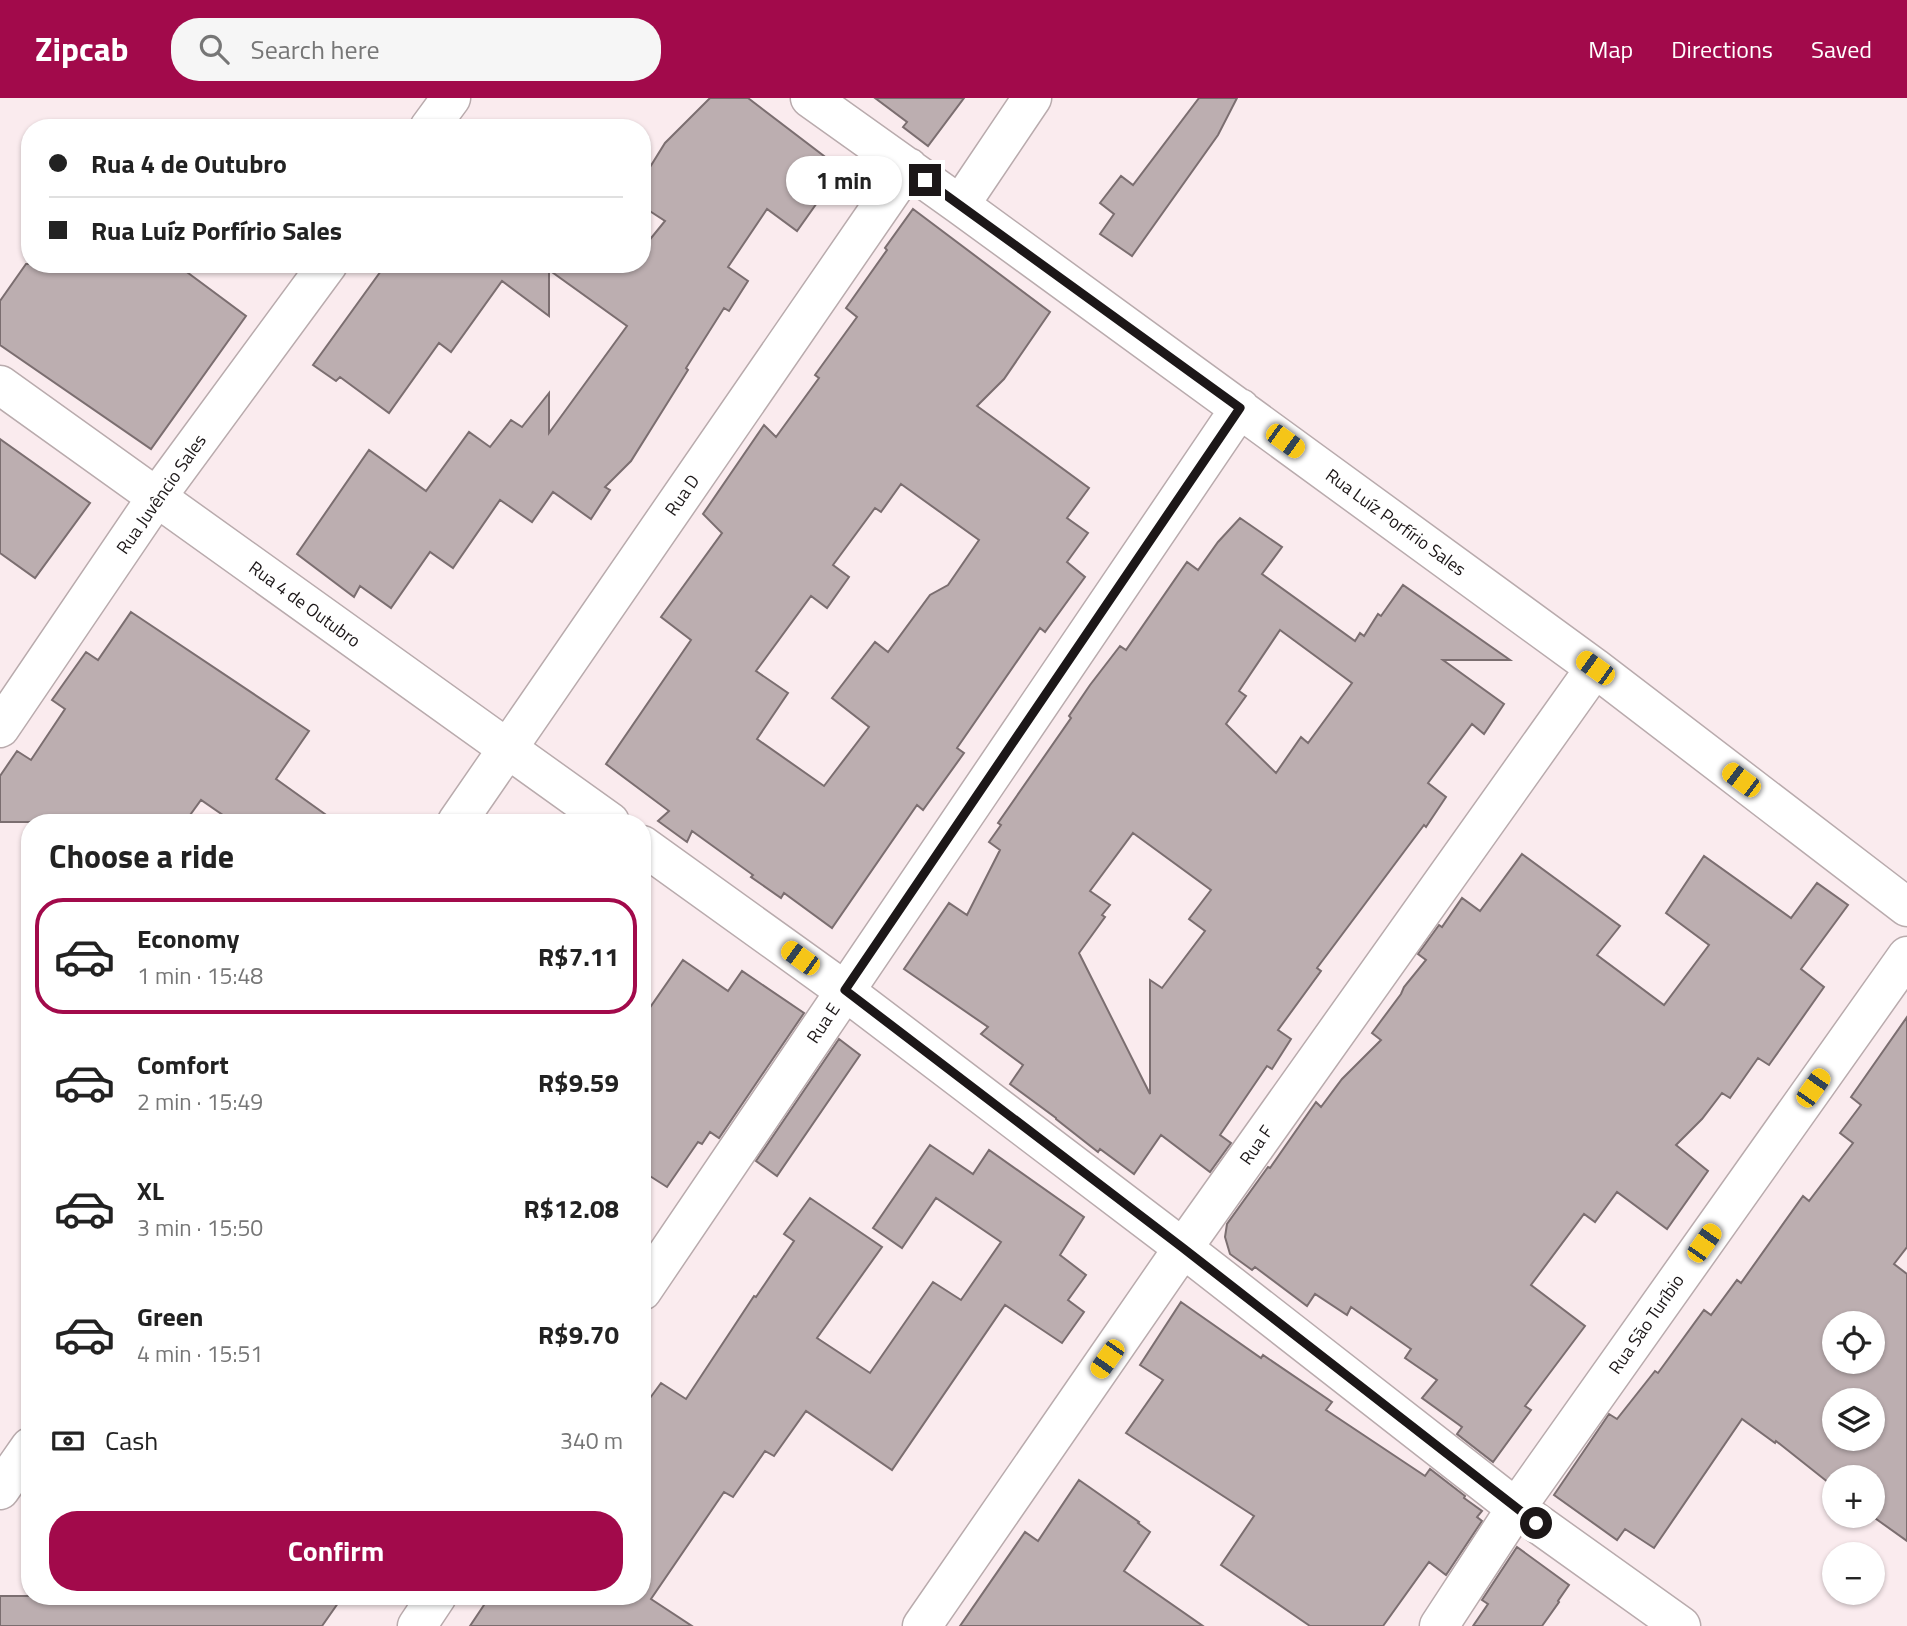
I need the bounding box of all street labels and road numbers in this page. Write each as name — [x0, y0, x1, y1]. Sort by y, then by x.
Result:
street label: Rua Juvêncio Sales — [109, 428, 213, 560]
street label: Rua Luíz Porfírio Sales — [1320, 462, 1472, 582]
street label: Rua D — [658, 469, 706, 521]
street label: Rua 4 de Outubro — [243, 554, 367, 654]
street label: Rua E — [800, 997, 846, 1049]
street label: Rua F — [1233, 1120, 1279, 1170]
street label: Rua São Turíbio — [1602, 1269, 1690, 1379]

